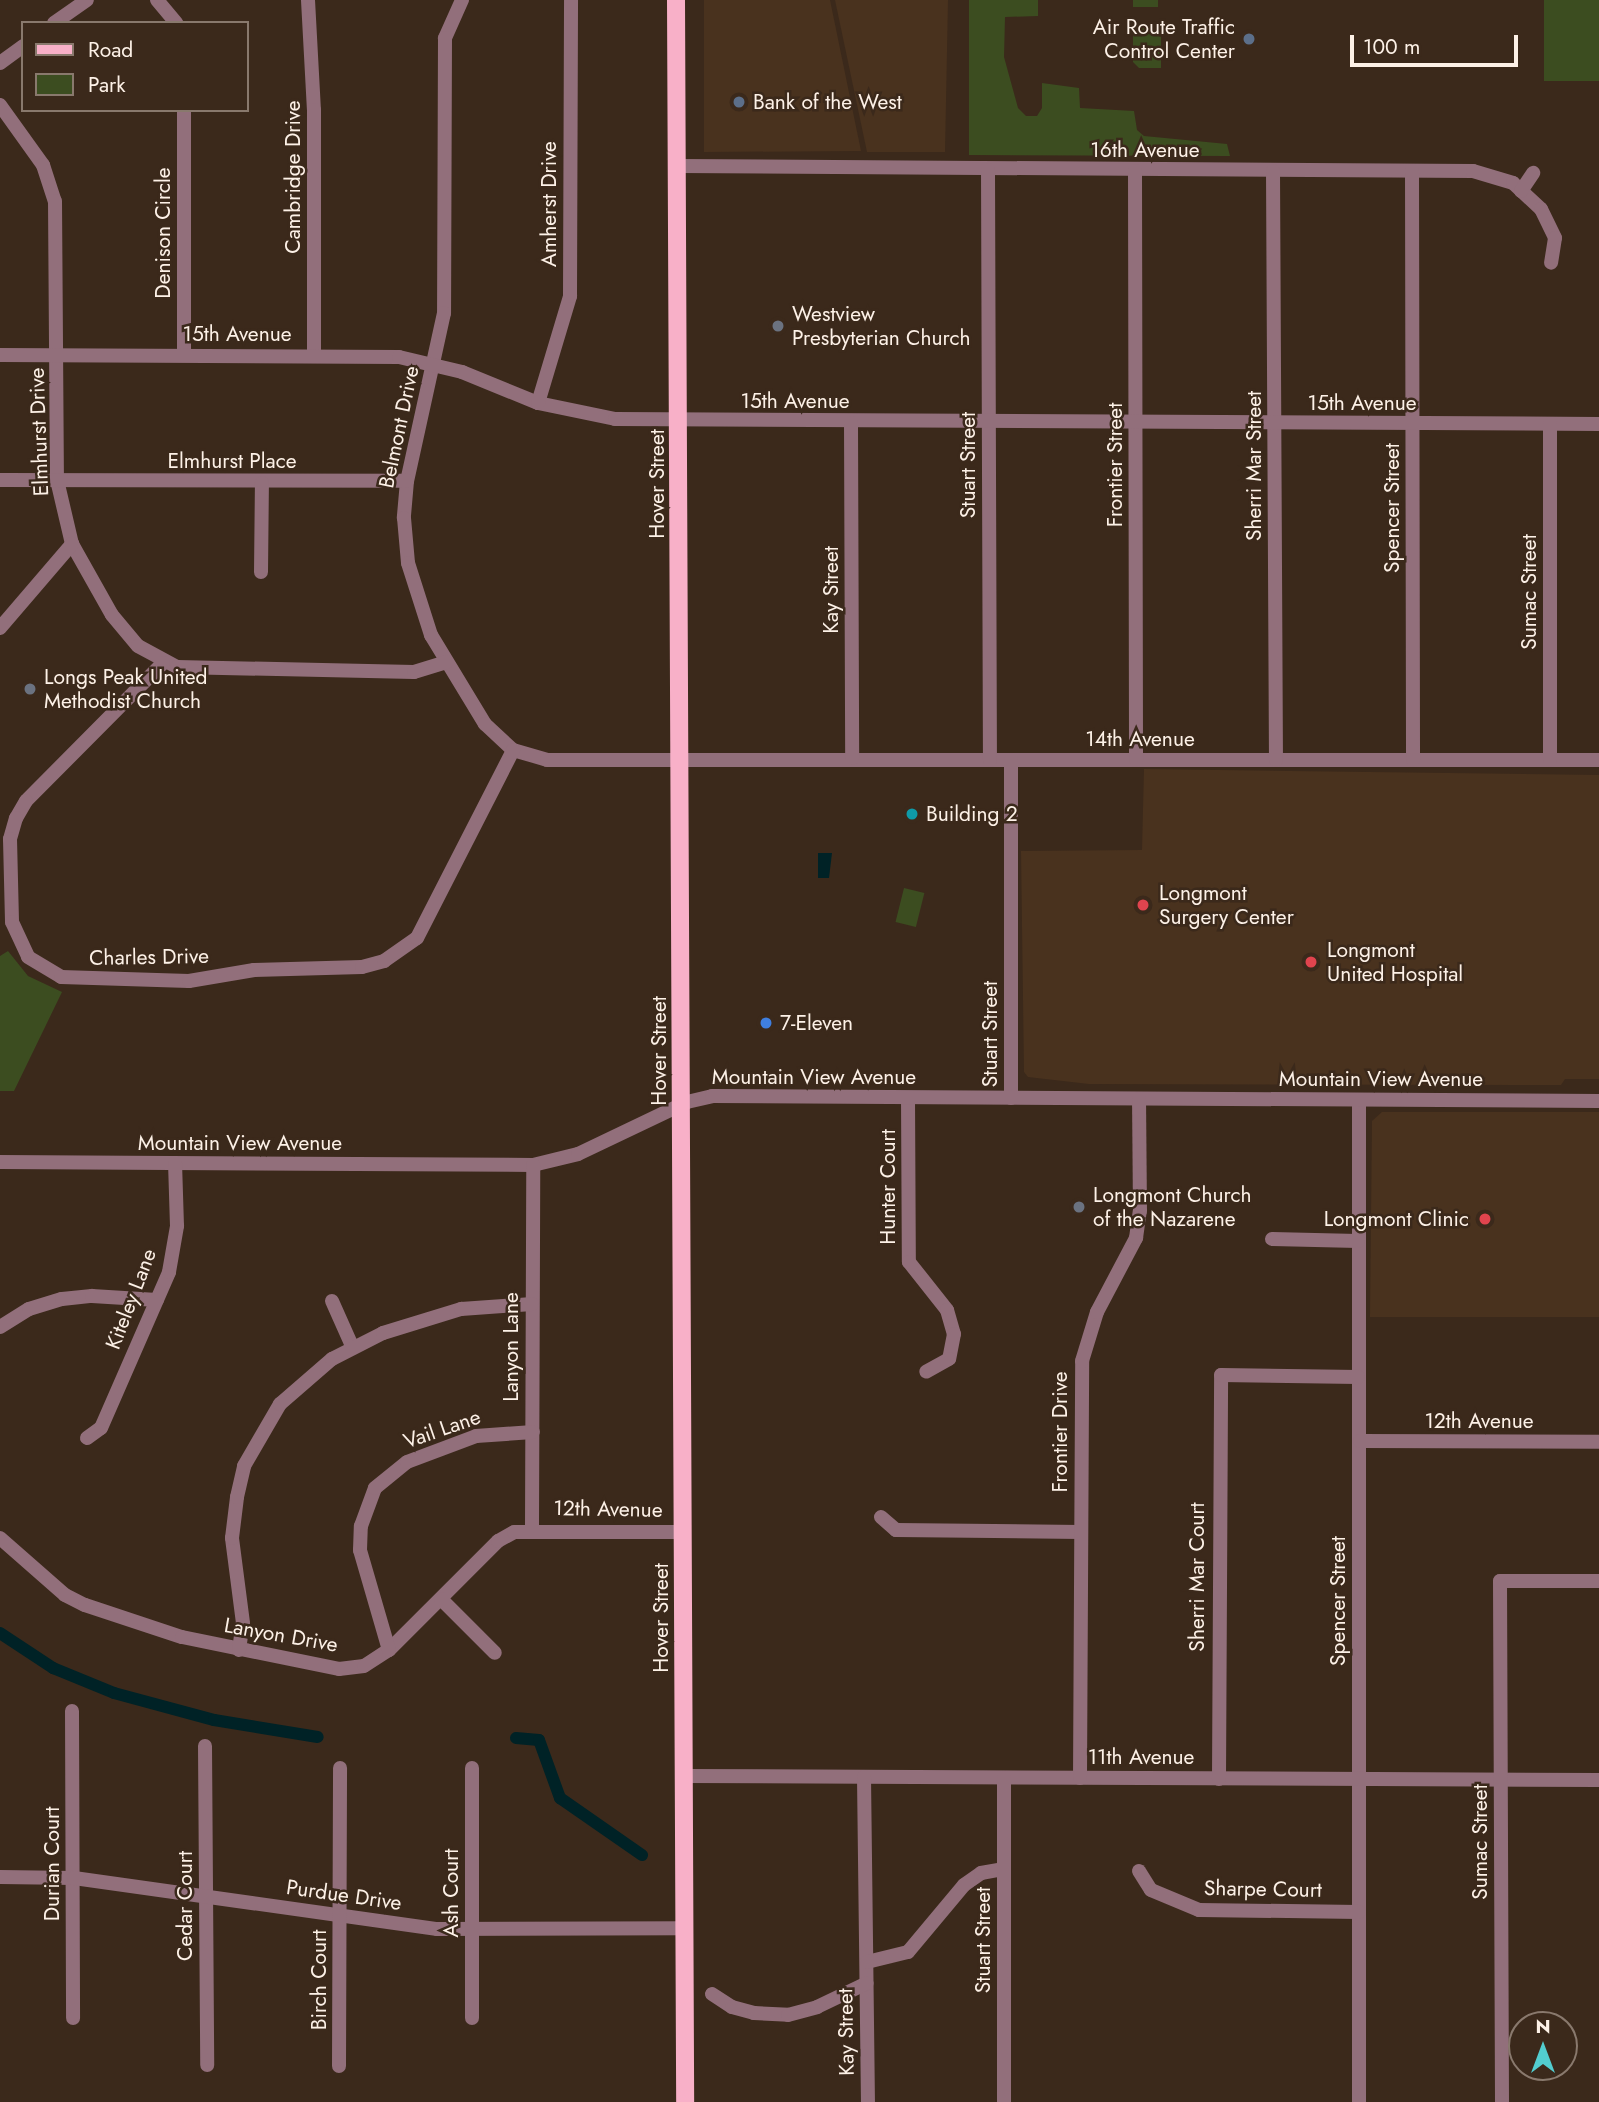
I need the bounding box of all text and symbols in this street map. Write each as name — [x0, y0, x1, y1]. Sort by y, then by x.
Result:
place label: Air Route Traffic Control Center — [1093, 14, 1235, 64]
legend — [21, 21, 248, 112]
scale bar — [1354, 21, 1522, 65]
marker: Air Route Traffic Control Center — [1241, 31, 1257, 47]
text: 100 m — [1363, 32, 1420, 62]
text: Road — [88, 35, 133, 65]
text: Park — [88, 70, 125, 100]
place label: Bank of the West — [753, 89, 902, 115]
marker: Bank of the West — [731, 94, 747, 110]
street label: Cambridge Drive — [280, 100, 306, 254]
street label: 16th Avenue — [1090, 137, 1200, 163]
street label: Amherst Drive — [536, 141, 562, 267]
street label: Denison Circle — [150, 167, 176, 299]
place label: Westview Presbyterian Church — [792, 301, 970, 351]
marker: Westview Presbyterian Church — [770, 318, 786, 334]
street label: 15th Avenue — [182, 321, 292, 347]
street label: Belmont Drive — [374, 364, 424, 490]
street label: Elmhurst Drive — [24, 367, 54, 497]
street label: 15th Avenue — [740, 388, 850, 414]
street label: 15th Avenue — [1307, 390, 1417, 416]
street label: Sherri Mar Street — [1241, 391, 1267, 541]
street label: Frontier Street — [1102, 403, 1128, 527]
street label: Stuart Street — [955, 412, 981, 518]
street label: Hover Street — [644, 429, 670, 539]
street label: Spencer Street — [1379, 443, 1405, 573]
street label: Elmhurst Place — [167, 448, 297, 474]
street label: Sumac Street — [1516, 534, 1542, 650]
street label: Kay Street — [818, 546, 844, 634]
place label: Longs Peak United Methodist Church — [44, 664, 207, 714]
marker: Longs Peak United Methodist Church — [22, 681, 38, 697]
street label: 14th Avenue — [1085, 726, 1195, 752]
place label: Building 2 — [926, 801, 1018, 827]
marker: Building 2 — [904, 806, 920, 822]
place label: Longmont Surgery Center — [1159, 880, 1294, 930]
marker: Longmont Surgery Center — [1133, 895, 1153, 915]
place label: Longmont United Hospital — [1327, 937, 1463, 987]
street label: Charles Drive — [89, 943, 209, 971]
marker: Longmont United Hospital — [1301, 952, 1321, 972]
street label: Stuart Street — [977, 981, 1003, 1087]
street label: Hover Street — [646, 996, 672, 1106]
place label: 7-Eleven — [780, 1010, 853, 1036]
marker: 7-Eleven — [758, 1015, 774, 1031]
street label: Mountain View Avenue — [712, 1064, 916, 1090]
street label: Mountain View Avenue — [1279, 1066, 1483, 1092]
street label: Hunter Court — [875, 1129, 901, 1245]
street label: Mountain View Avenue — [138, 1130, 342, 1156]
place label: Longmont Church of the Nazarene — [1093, 1182, 1252, 1232]
marker: Longmont Church of the Nazarene — [1071, 1199, 1087, 1215]
place label: Longmont Clinic — [1324, 1206, 1469, 1232]
marker: Longmont Clinic — [1475, 1209, 1495, 1229]
street label: Kiteley Lane — [100, 1245, 162, 1353]
street label: Lanyon Lane — [498, 1292, 524, 1402]
street label: Frontier Drive — [1047, 1372, 1073, 1492]
street label: Vail Lane — [400, 1404, 484, 1454]
street label: 12th Avenue — [1424, 1408, 1534, 1434]
street label: 12th Avenue — [553, 1495, 663, 1523]
street label: Sherri Mar Court — [1184, 1502, 1210, 1652]
street label: Spencer Street — [1325, 1536, 1351, 1666]
street label: Hover Street — [648, 1563, 674, 1673]
street label: Lanyon Drive — [222, 1613, 340, 1657]
street label: 11th Avenue — [1088, 1744, 1194, 1770]
street label: Sumac Street — [1467, 1784, 1493, 1900]
street label: Durian Court — [39, 1807, 65, 1921]
street label: Ash Court — [438, 1849, 464, 1937]
street label: Cedar Court — [172, 1851, 198, 1961]
street label: Purdue Drive — [285, 1874, 403, 1916]
street label: Sharpe Court — [1204, 1875, 1322, 1903]
street label: Stuart Street — [970, 1887, 996, 1993]
street label: Birch Court — [306, 1930, 332, 2030]
street label: Kay Street — [833, 1988, 859, 2076]
north arrow — [1508, 2011, 1578, 2081]
text: N — [1535, 2013, 1551, 2040]

